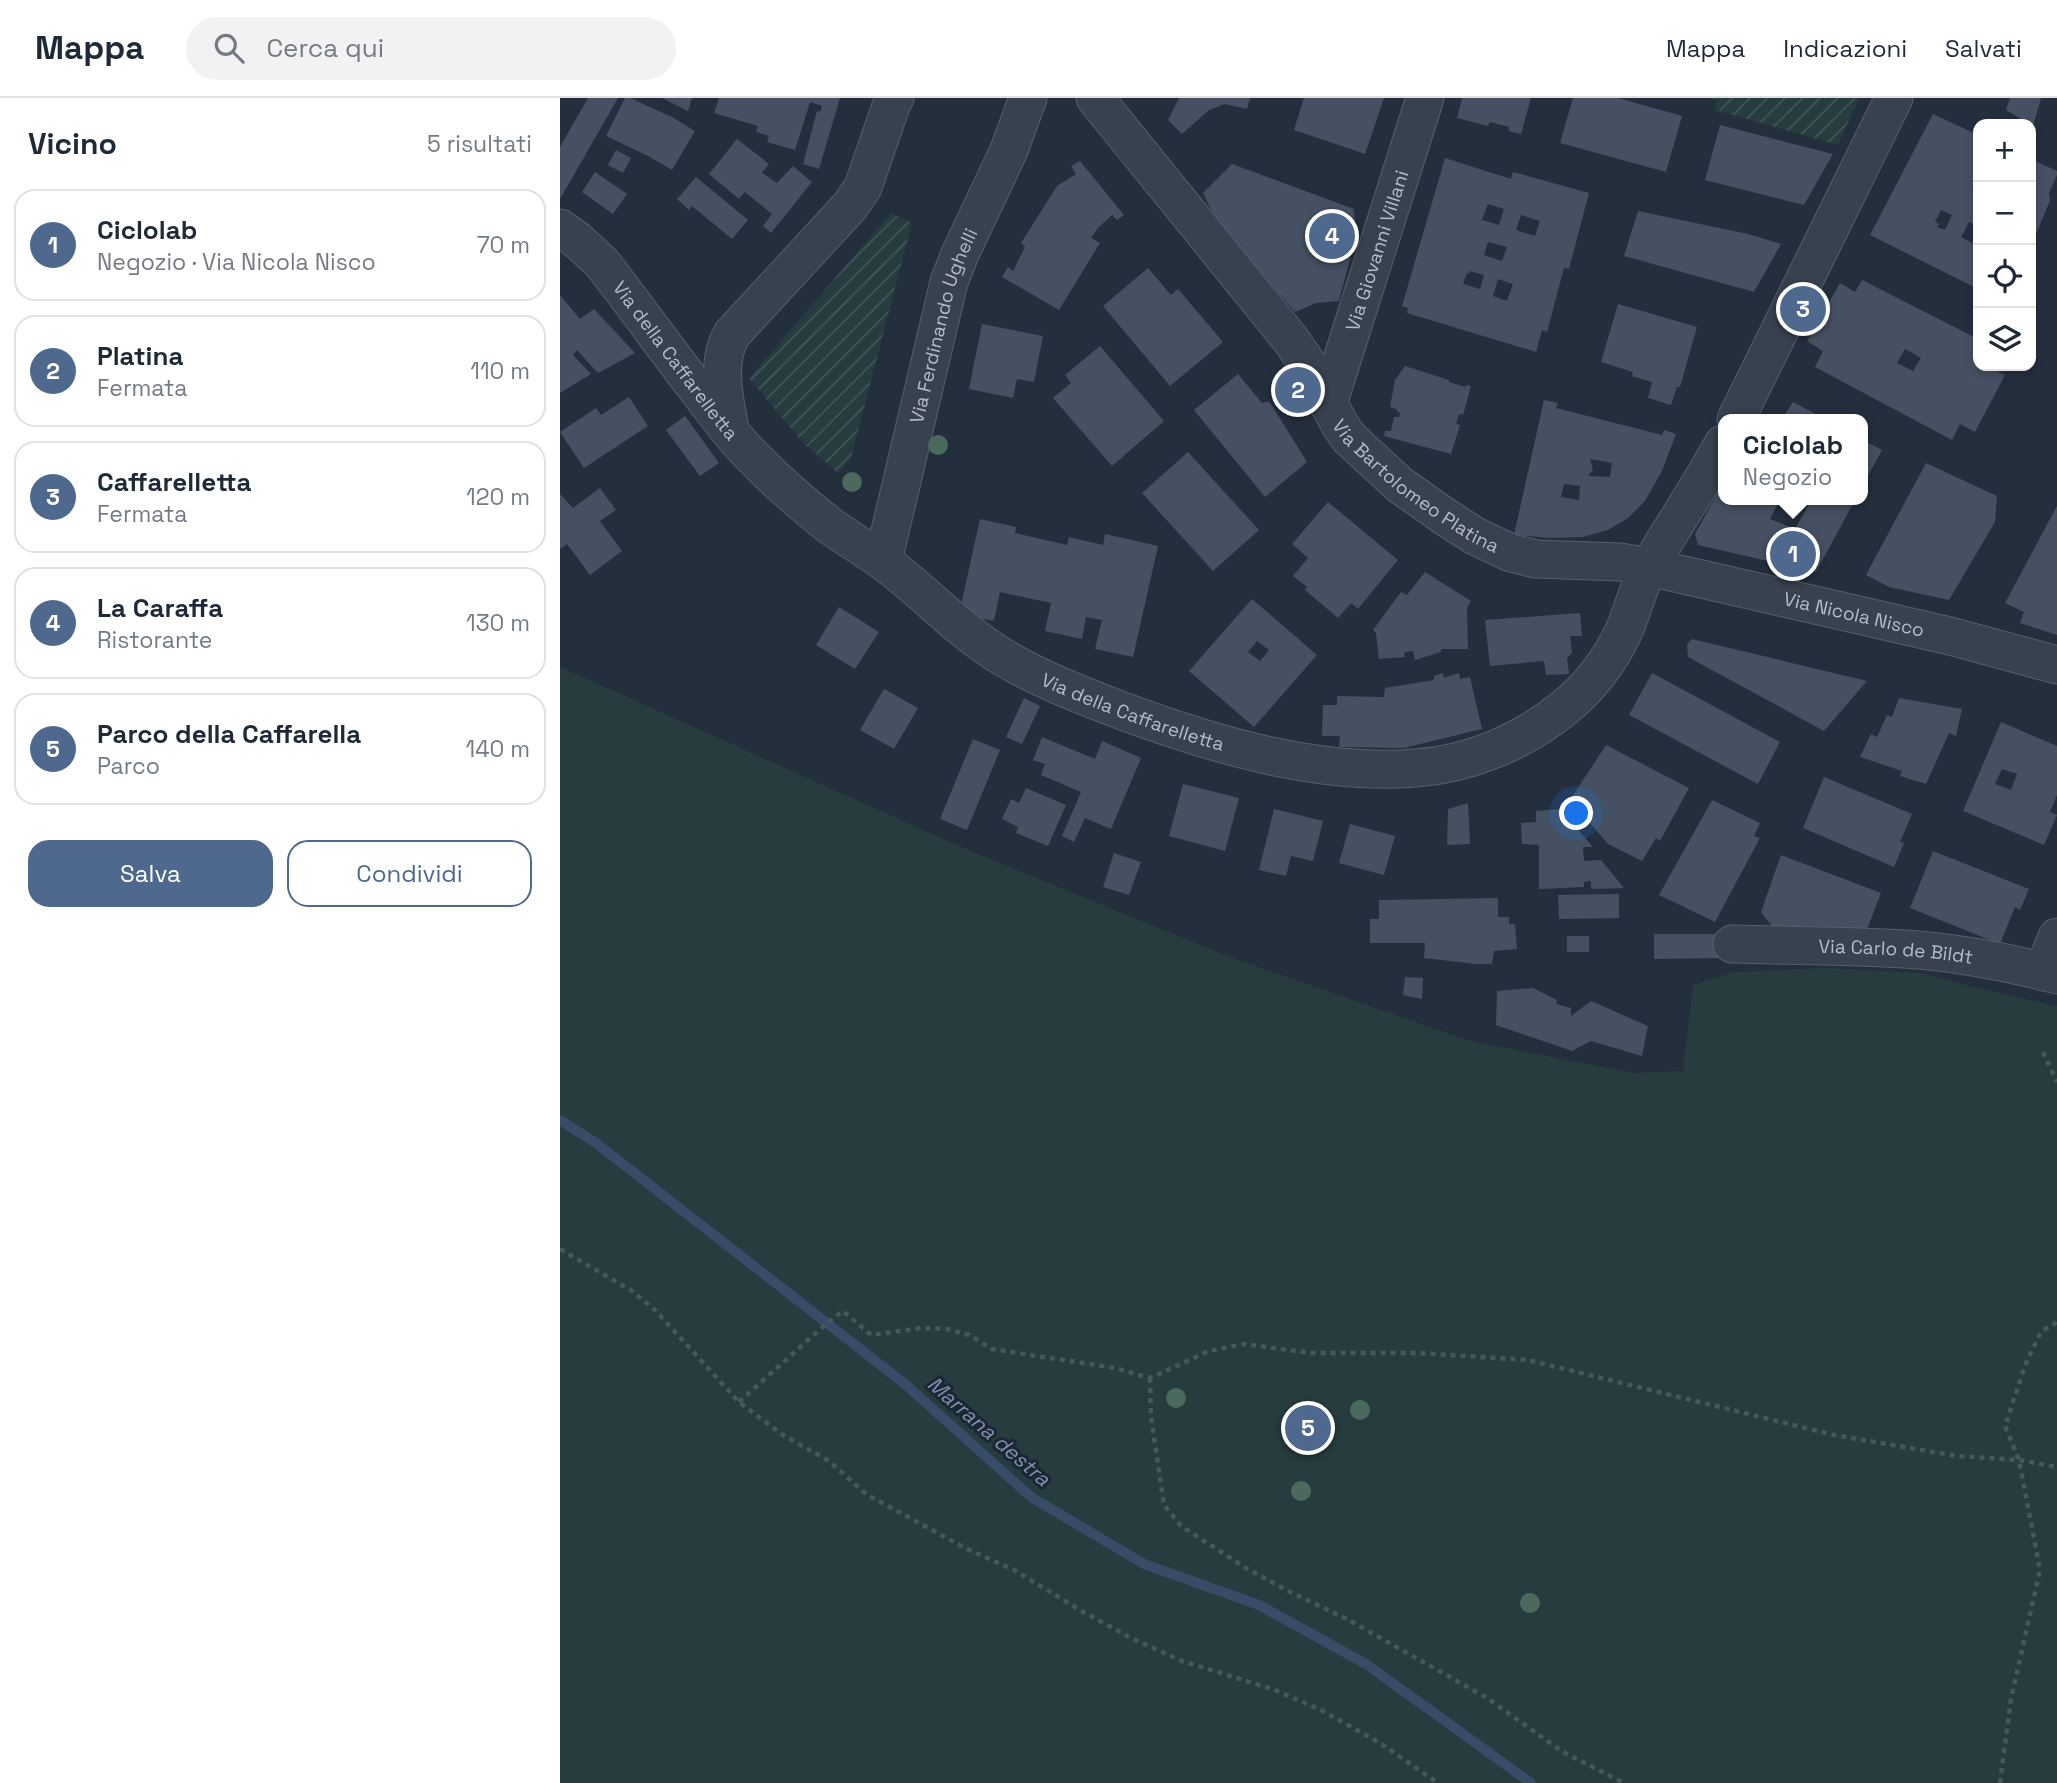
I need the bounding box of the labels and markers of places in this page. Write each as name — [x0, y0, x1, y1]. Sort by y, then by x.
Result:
pin: 4 — [1309, 210, 1355, 262]
pin: 3 — [1780, 283, 1826, 335]
pin: 2 — [1275, 364, 1321, 416]
pin: 1 — [1770, 528, 1816, 580]
pin: 5 — [1285, 1402, 1331, 1454]

